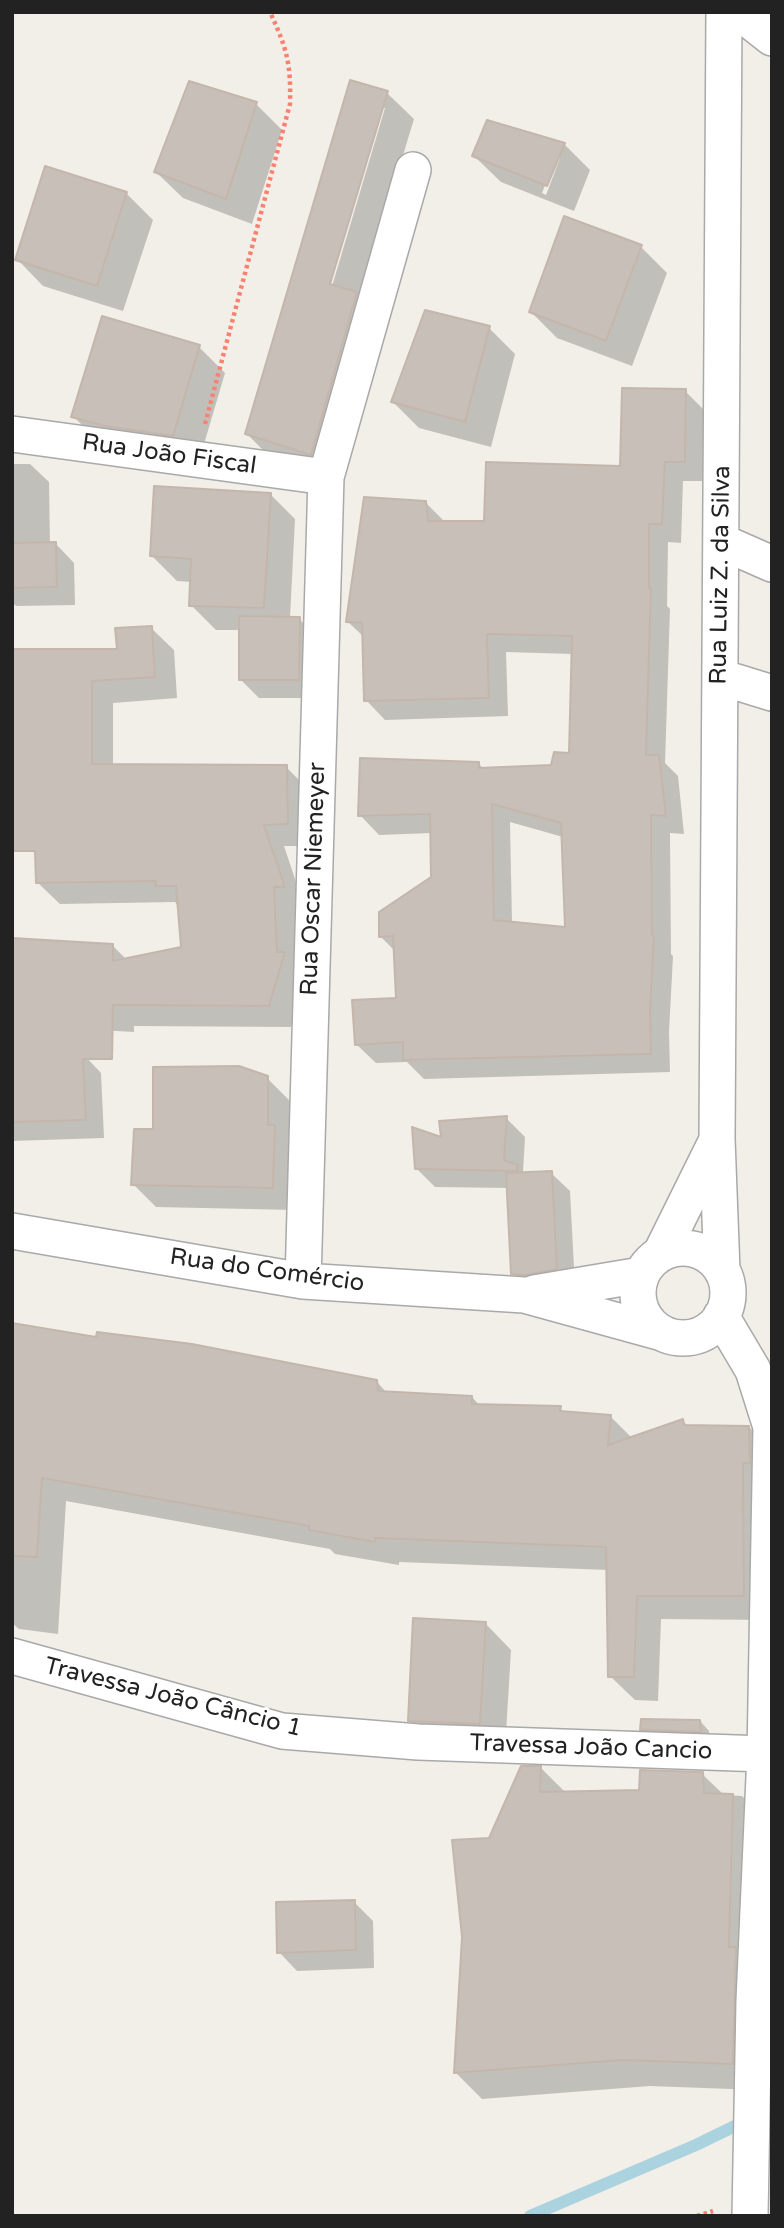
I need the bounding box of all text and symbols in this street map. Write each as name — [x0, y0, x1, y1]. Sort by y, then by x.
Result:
street label: Rua João Fiscal — [80, 429, 258, 481]
street label: Rua Luiz Z. da Silva — [705, 465, 737, 685]
street label: Rua Oscar Niemeyer — [296, 762, 332, 996]
street label: Rua do Comércio — [168, 1243, 366, 1299]
street label: Travessa João Câncio 1 — [41, 1652, 305, 1744]
street label: Travessa João Cancio — [469, 1729, 713, 1767]

